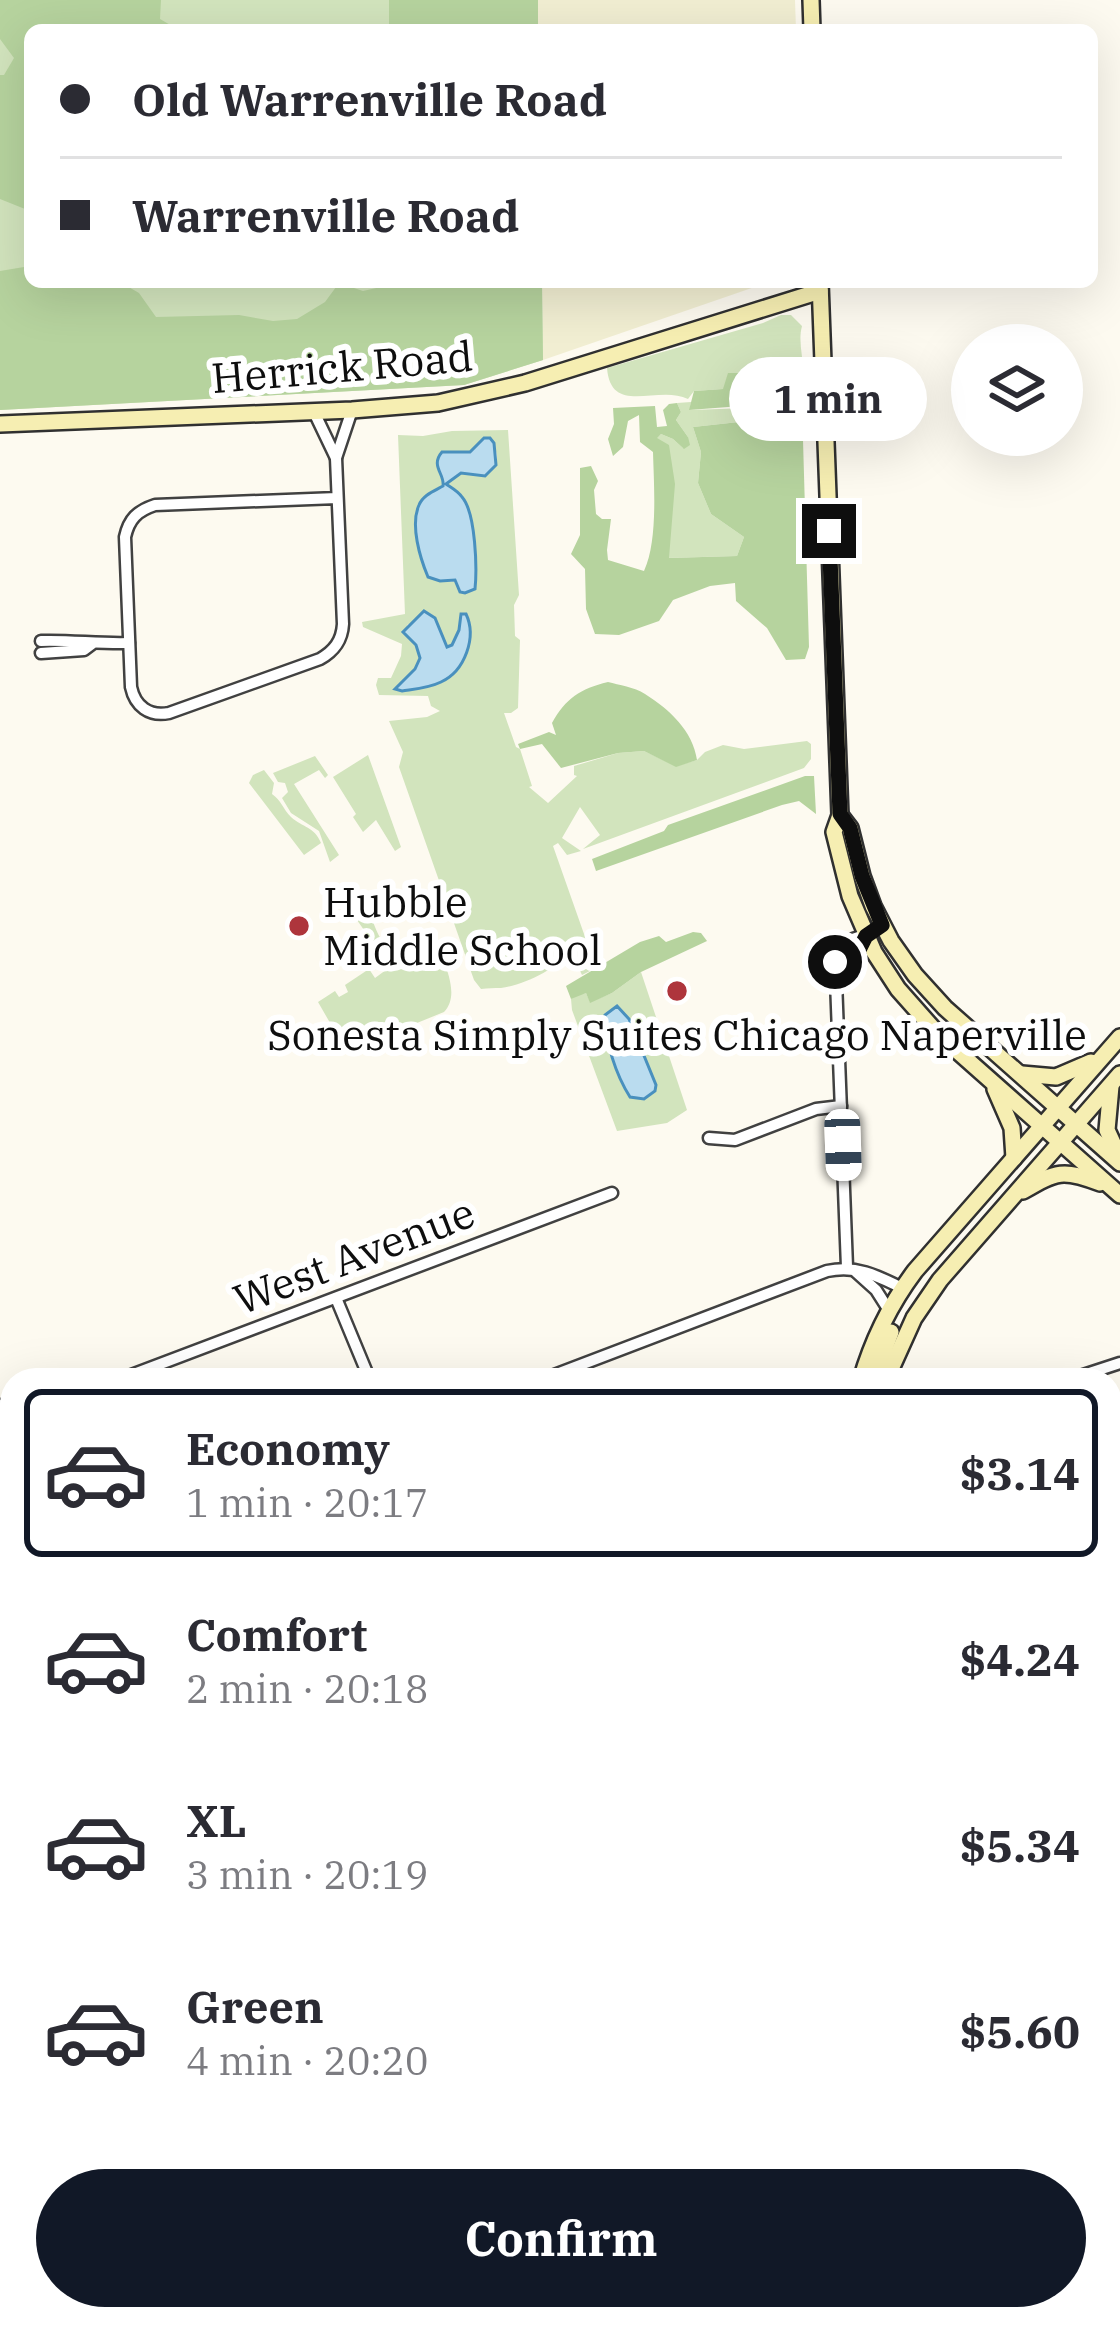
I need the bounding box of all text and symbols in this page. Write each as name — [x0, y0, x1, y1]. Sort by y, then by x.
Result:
text: Old Warrenville Road — [132, 70, 607, 128]
text: Warrenville Road — [132, 186, 519, 244]
map controls — [951, 324, 1083, 456]
button: layers — [951, 324, 1083, 456]
street label: Herrick Road — [209, 328, 475, 405]
callout: 1 min — [730, 357, 928, 441]
text: 1 min — [773, 373, 883, 424]
route end — [802, 504, 856, 558]
place label: Hubble Middle School — [323, 874, 602, 977]
marker: Hubble Middle School — [286, 913, 312, 939]
route start — [808, 935, 862, 989]
marker: Sonesta Simply Suites Chicago Naperville — [664, 978, 690, 1004]
place label: Sonesta Simply Suites Chicago Naperville — [267, 1007, 1087, 1062]
car — [824, 1108, 862, 1182]
street label: West Avenue — [226, 1184, 482, 1327]
icon: car — [42, 1419, 150, 1527]
text: Economy — [186, 1419, 390, 1477]
text: $3.14 — [960, 1444, 1080, 1502]
text: 1 min · 20:17 — [186, 1477, 428, 1528]
icon: car — [42, 1605, 150, 1713]
text: Comfort — [186, 1605, 367, 1663]
text: $4.24 — [960, 1630, 1080, 1688]
text: 2 min · 20:18 — [186, 1663, 428, 1714]
icon: car — [42, 1791, 150, 1899]
text: XL — [186, 1791, 247, 1849]
text: $5.34 — [960, 1816, 1080, 1874]
text: 3 min · 20:19 — [186, 1849, 428, 1900]
icon: car — [42, 1977, 150, 2085]
text: Green — [186, 1977, 324, 2035]
text: $5.60 — [960, 2002, 1080, 2060]
text: 4 min · 20:20 — [186, 2035, 428, 2086]
button: Confirm — [36, 2169, 1086, 2307]

